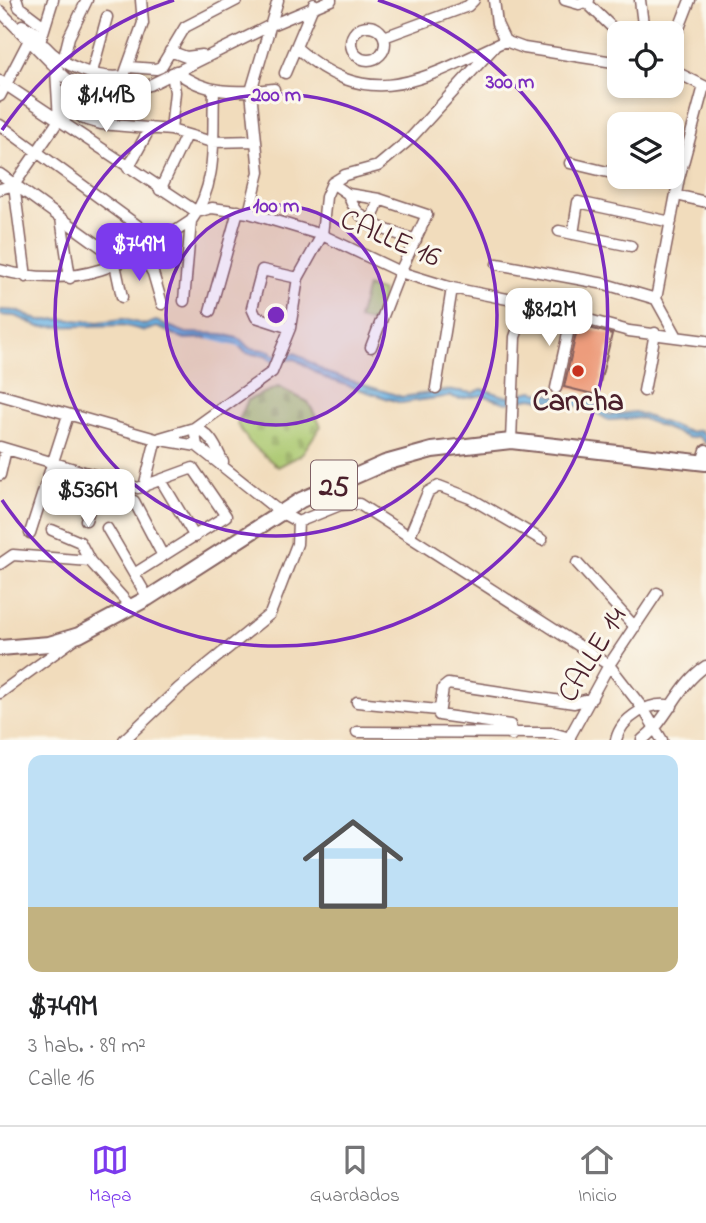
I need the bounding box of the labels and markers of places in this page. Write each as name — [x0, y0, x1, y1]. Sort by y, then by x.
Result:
pin: $1.41B — [49, 74, 163, 134]
pin: $749M — [90, 224, 188, 283]
pin: $812M — [500, 288, 598, 348]
centre of rings — [264, 303, 288, 327]
marker: Cancha — [570, 363, 586, 379]
place label: Cancha — [532, 381, 624, 425]
pin: $536M — [39, 470, 137, 529]

